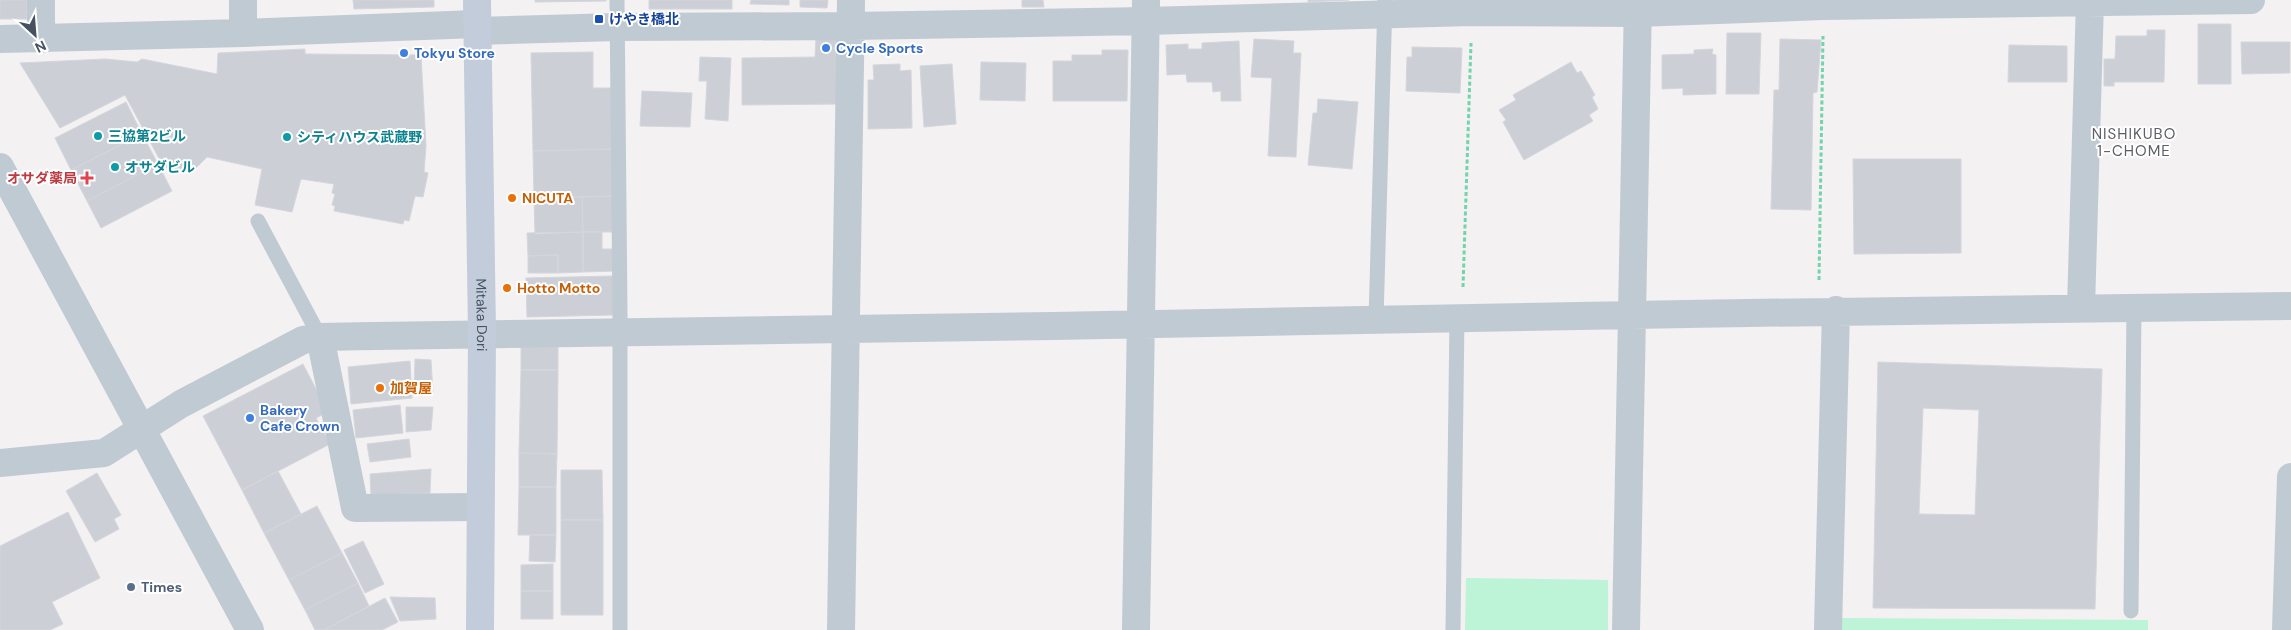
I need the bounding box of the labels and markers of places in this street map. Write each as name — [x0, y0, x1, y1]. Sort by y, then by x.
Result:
place label: けやき橋北 — [609, 10, 679, 28]
marker: けやき橋北 — [593, 13, 605, 25]
place label: Cycle Sports — [836, 39, 924, 57]
marker: Cycle Sports — [820, 42, 832, 54]
place label: Tokyu Store — [414, 44, 495, 62]
marker: Tokyu Store — [398, 47, 410, 59]
place label: 三協第2ビル — [108, 127, 186, 145]
place label: シティハウス武蔵野 — [297, 128, 422, 146]
marker: 三協第2ビル — [92, 130, 104, 142]
marker: シティハウス武蔵野 — [281, 131, 293, 143]
place label: オサダビル — [125, 158, 195, 176]
marker: オサダビル — [109, 161, 121, 173]
place label: オサダ薬局 — [7, 169, 77, 187]
marker: オサダ薬局 — [81, 172, 93, 184]
place label: NICUTA — [522, 189, 573, 207]
marker: NICUTA — [506, 192, 518, 204]
place label: Hotto Motto — [517, 279, 600, 297]
marker: Hotto Motto — [501, 282, 513, 294]
place label: 加賀屋 — [390, 379, 432, 397]
marker: 加賀屋 — [374, 382, 386, 394]
place label: Bakery Cafe Crown — [260, 401, 340, 435]
marker: Bakery Cafe Crown — [244, 412, 256, 424]
place label: Times — [141, 578, 182, 596]
marker: Times — [125, 581, 137, 593]

